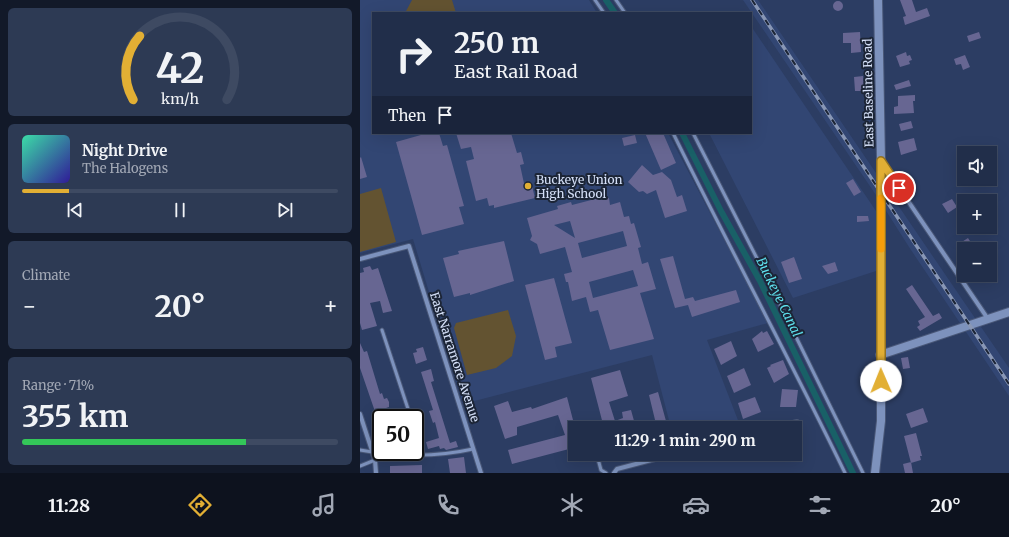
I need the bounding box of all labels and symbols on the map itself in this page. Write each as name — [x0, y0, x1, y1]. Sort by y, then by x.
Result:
street label: East Baseline Road — [860, 39, 876, 147]
pin — [882, 171, 916, 205]
place label: Buckeye Union High School — [536, 172, 622, 201]
marker: Buckeye Union High School — [523, 181, 533, 191]
water label: Buckeye Canal — [752, 254, 806, 340]
street label: East Narramore Avenue — [427, 290, 483, 424]
position arrow — [860, 360, 902, 402]
speed limit sign: 50 — [372, 409, 424, 461]

